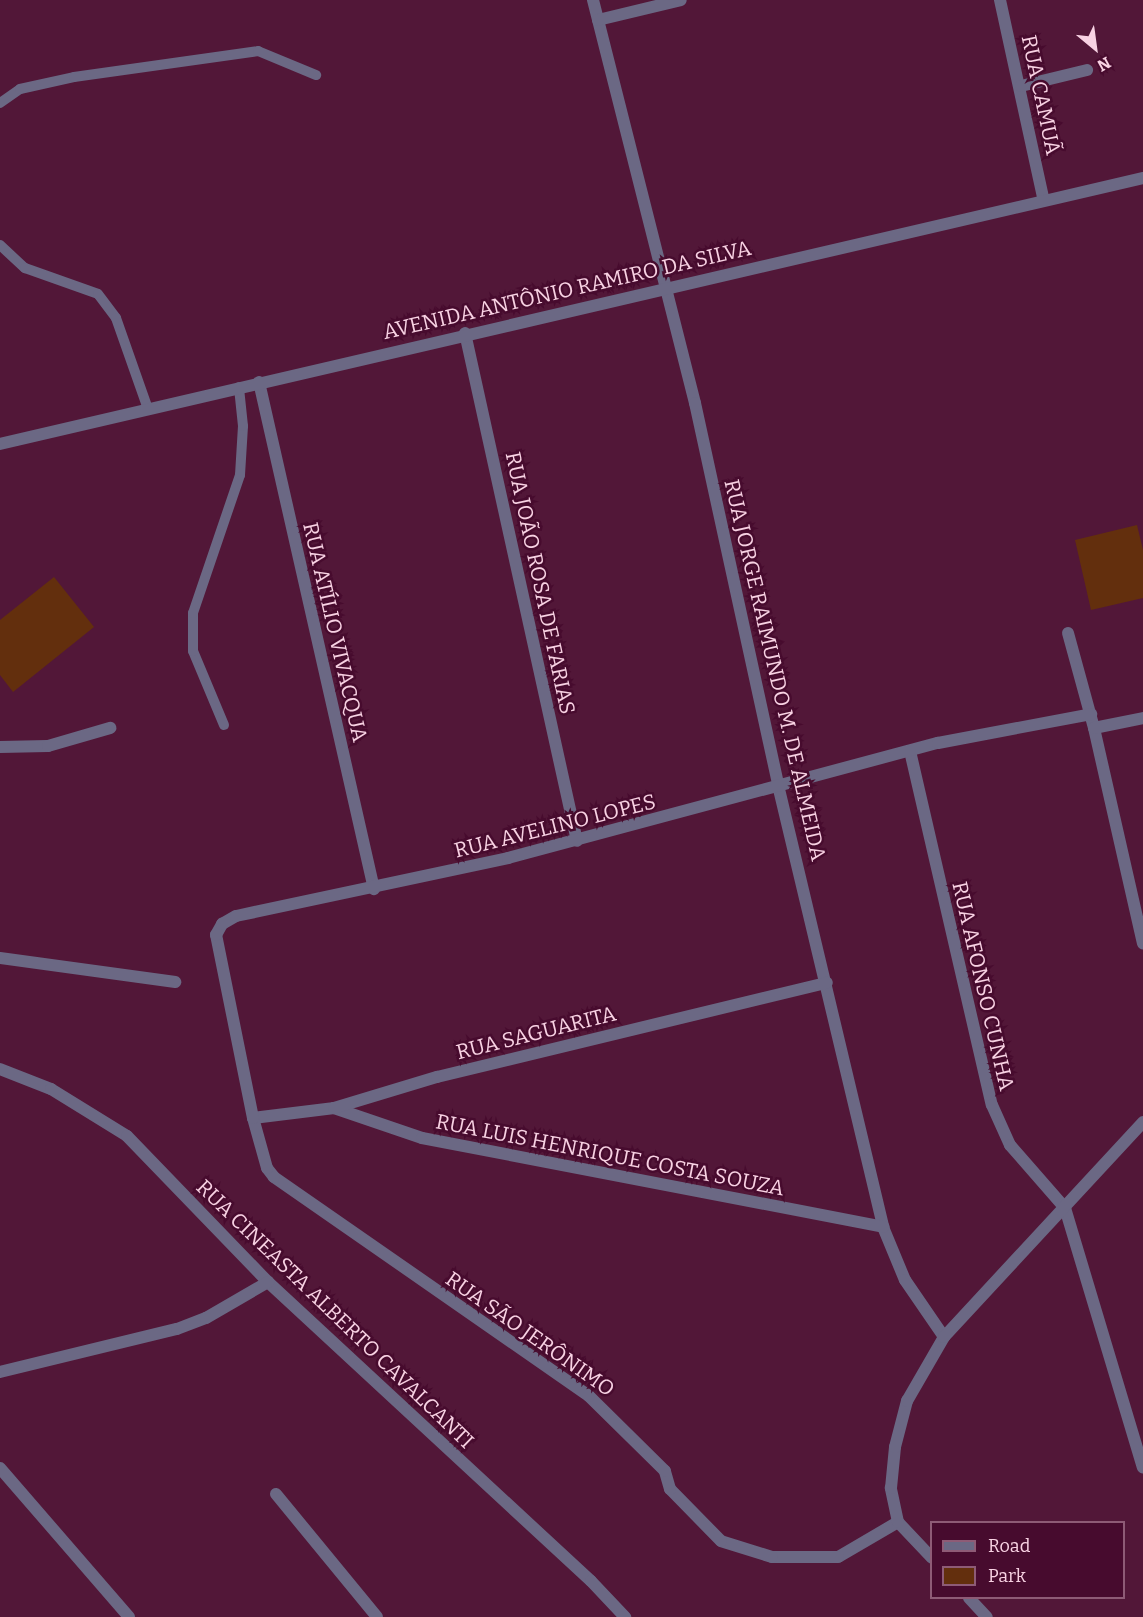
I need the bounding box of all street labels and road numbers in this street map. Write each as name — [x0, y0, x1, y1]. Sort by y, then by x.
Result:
street label: RUA CAMUÃ — [1016, 33, 1066, 157]
street label: AVENIDA ANTÔNIO RAMIRO DA SILVA — [380, 235, 754, 345]
street label: RUA JOÃO ROSA DE FARIAS — [500, 450, 580, 716]
street label: RUA JORGE RAIMUNDO M. DE ALMEIDA — [719, 477, 831, 863]
street label: RUA ATÍLIO VIVACQUA — [297, 520, 373, 744]
street label: RUA AVELINO LOPES — [452, 789, 658, 863]
street label: RUA AFONSO CUNHA — [947, 879, 1019, 1093]
street label: RUA SAGUARITA — [453, 1001, 619, 1065]
street label: RUA LUIS HENRIQUE COSTA SOUZA — [434, 1109, 786, 1201]
street label: RUA CINEASTA ALBERTO CAVALCANTI — [191, 1174, 479, 1454]
street label: RUA SÃO JERÔNIMO — [441, 1266, 619, 1402]

